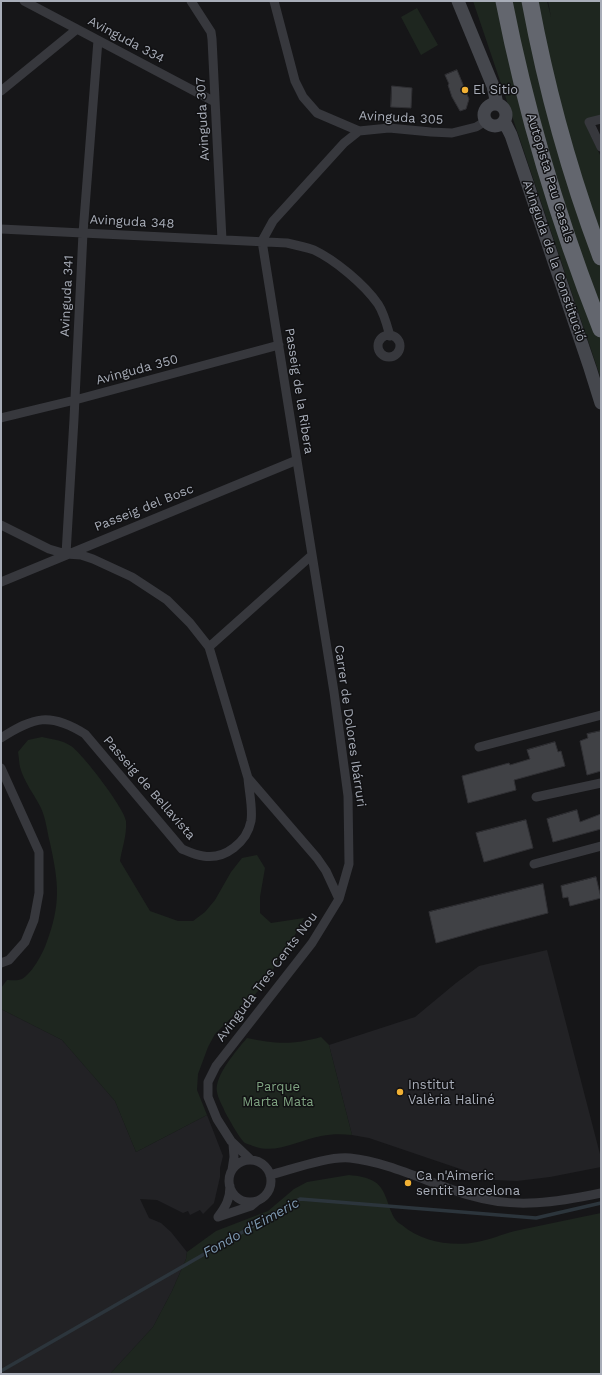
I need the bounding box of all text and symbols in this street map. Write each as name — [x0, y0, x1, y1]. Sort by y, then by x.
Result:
street label: Avinguda 334 — [85, 13, 167, 67]
street label: Avinguda 307 — [193, 77, 213, 161]
place label: El Sitio — [473, 82, 518, 98]
marker: El Sitio — [460, 85, 470, 95]
street label: Avinguda 305 — [358, 108, 444, 128]
street label: Autopista Pau Casals — [523, 111, 577, 245]
street label: Avinguda de la Constitució — [519, 178, 589, 344]
street label: Avinguda 348 — [89, 212, 175, 232]
street label: Avinguda 341 — [57, 255, 77, 337]
street label: Passeig de la Ribera — [281, 327, 317, 455]
street label: Avinguda 350 — [94, 352, 180, 388]
street label: Passeig del Bosc — [92, 481, 196, 535]
street label: Carrer de Dolores Ibárruri — [331, 644, 369, 808]
street label: Passeig de Bellavista — [100, 733, 198, 843]
street label: Avinguda Tres Cents Nou — [213, 909, 321, 1045]
place label: Institut Valèria Haliné — [408, 1077, 495, 1108]
park label: Parque Marta Mata — [242, 1079, 314, 1110]
marker: Institut Valèria Haliné — [395, 1087, 405, 1097]
place label: Ca n'Aimeric sentit Barcelona — [416, 1168, 520, 1199]
marker: Ca n'Aimeric sentit Barcelona — [403, 1178, 413, 1188]
water label: Fondo d'Eimeric — [200, 1195, 302, 1261]

